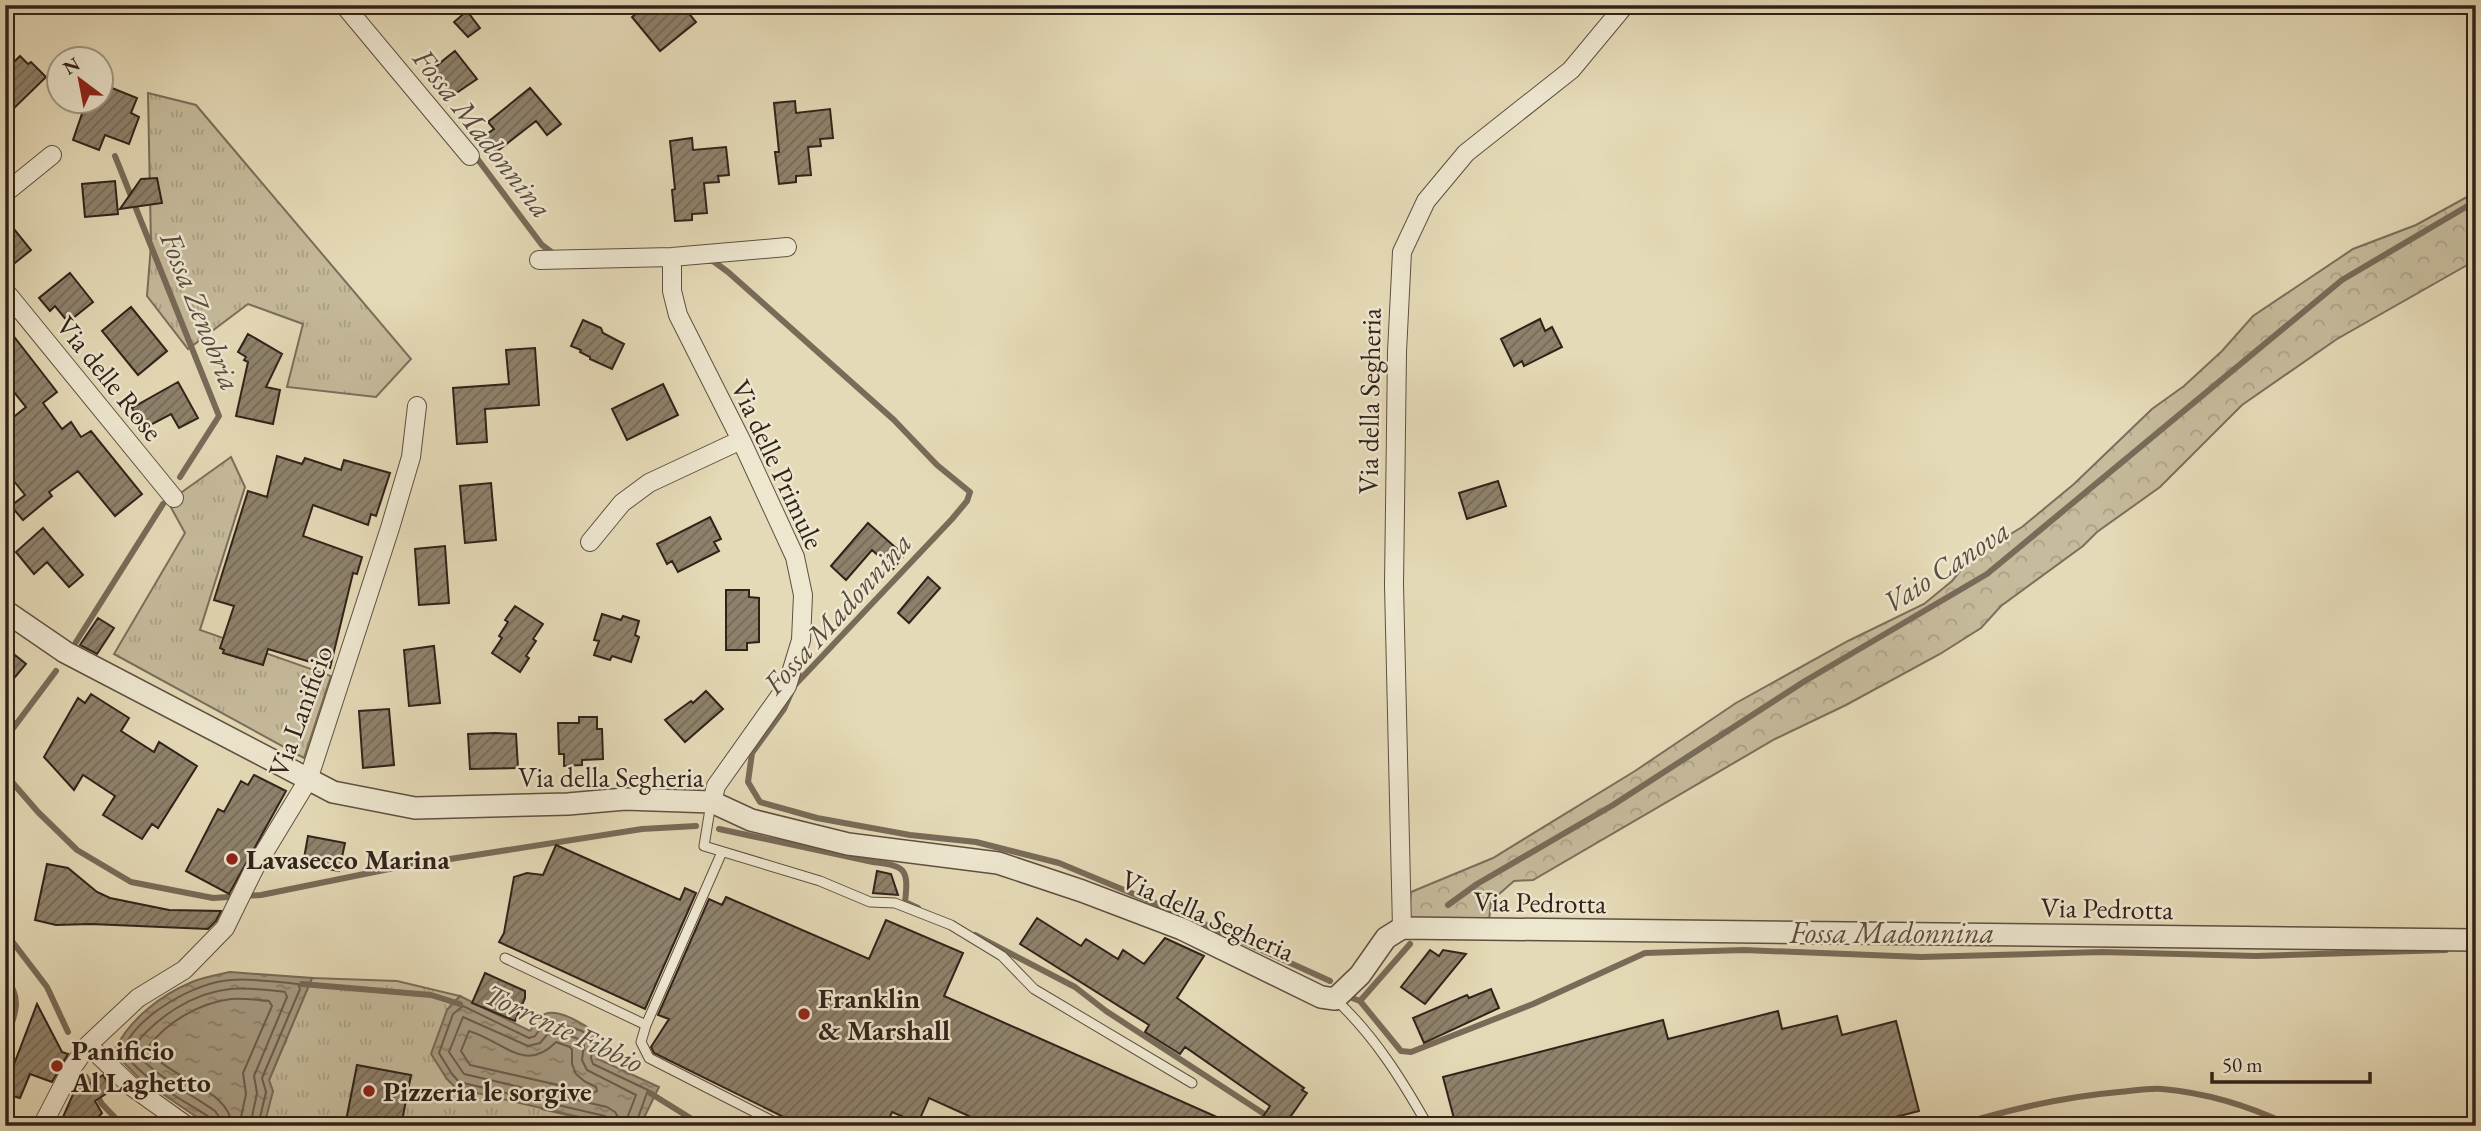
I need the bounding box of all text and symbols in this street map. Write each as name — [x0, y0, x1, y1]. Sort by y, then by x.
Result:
water label: Fossa Madonnina — [404, 39, 562, 226]
north arrow — [46, 46, 116, 116]
text: N — [58, 51, 85, 81]
water label: Fossa Zenobria — [151, 225, 251, 396]
street label: Via della Segheria — [1349, 307, 1389, 494]
street label: Via delle Rose — [49, 308, 171, 448]
street label: Via delle Primule — [723, 374, 833, 555]
water label: Vaio Canova — [1875, 511, 2017, 621]
water label: Fossa Madonnina — [753, 524, 920, 703]
street label: Via Lanificio — [260, 640, 340, 782]
street label: Via della Segheria — [518, 759, 705, 795]
place label: Lavasecco Marina — [246, 841, 450, 877]
marker: Lavasecco Marina — [224, 851, 240, 867]
street label: Via della Segheria — [1116, 861, 1301, 970]
street label: Via Pedrotta — [1473, 883, 1607, 921]
street label: Via Pedrotta — [2040, 889, 2174, 927]
water label: Fossa Madonnina — [1788, 913, 1995, 952]
water label: Torrente Fibbio — [478, 974, 650, 1082]
place label: Franklin & Marshall — [818, 980, 950, 1048]
marker: Franklin & Marshall — [796, 1006, 812, 1022]
place label: Panificio Al Laghetto — [70, 1032, 211, 1100]
scale bar — [2212, 1040, 2369, 1084]
text: 50 m — [2222, 1051, 2263, 1078]
marker: Panificio Al Laghetto — [49, 1058, 65, 1074]
place label: Pizzeria le sorgive — [383, 1073, 592, 1109]
marker: Pizzeria le sorgive — [361, 1083, 377, 1099]

